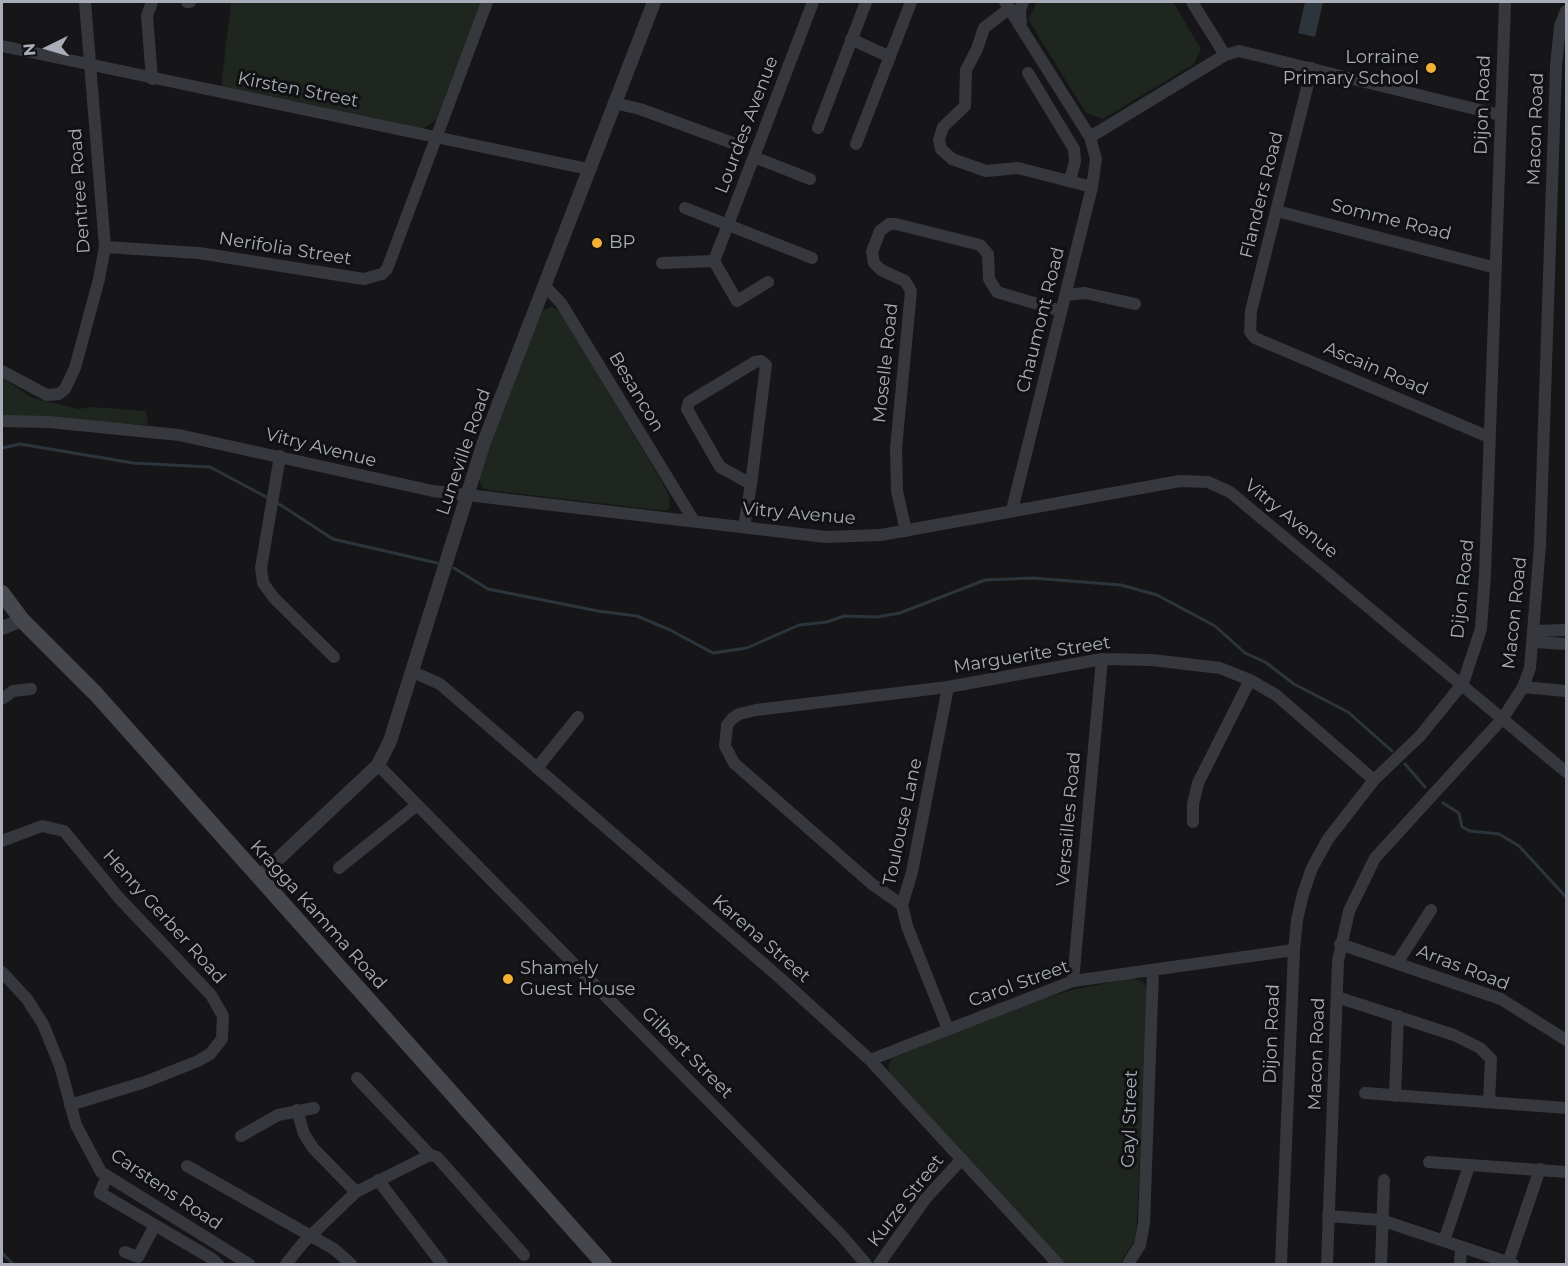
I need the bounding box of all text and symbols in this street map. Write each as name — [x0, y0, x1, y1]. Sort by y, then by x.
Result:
north arrow — [18, 18, 78, 78]
text: N — [20, 42, 40, 57]
place label: Lorraine Primary School — [1283, 47, 1419, 90]
street label: Lourdes Avenue — [711, 53, 783, 197]
street label: Dijon Road — [1470, 55, 1496, 155]
marker: Lorraine Primary School — [1424, 61, 1438, 75]
street label: Kirsten Street — [236, 68, 360, 112]
street label: Macon Road — [1523, 72, 1549, 186]
street label: Dentree Road — [65, 128, 95, 254]
street label: Flanders Road — [1236, 129, 1288, 261]
street label: Somme Road — [1329, 195, 1453, 245]
street label: Nerifolia Street — [217, 228, 353, 270]
place label: BP — [609, 232, 635, 254]
marker: BP — [590, 236, 604, 250]
street label: Chaumont Road — [1012, 245, 1070, 395]
street label: Moselle Road — [869, 302, 903, 424]
street label: Ascain Road — [1321, 337, 1431, 401]
street label: Besancon — [604, 348, 668, 436]
street label: Luneville Road — [432, 386, 496, 518]
street label: Vitry Avenue — [263, 424, 379, 472]
street label: Vitry Avenue — [1240, 475, 1342, 563]
street label: Vitry Avenue — [741, 498, 857, 530]
street label: Dijon Road — [1447, 538, 1479, 640]
street label: Macon Road — [1498, 556, 1532, 670]
street label: Marguerite Street — [952, 632, 1112, 678]
street label: Versailles Road — [1052, 751, 1086, 887]
street label: Toulouse Lane — [879, 756, 927, 888]
street label: Kragga Kamma Road — [245, 836, 391, 994]
street label: Henry Gerber Road — [98, 845, 230, 989]
street label: Karena Street — [708, 891, 814, 987]
street label: Arras Road — [1414, 940, 1512, 996]
street label: Carol Street — [966, 956, 1072, 1012]
place label: Shamely Guest House — [520, 958, 635, 1000]
marker: Shamely Guest House — [501, 972, 515, 986]
street label: Dijon Road — [1259, 984, 1285, 1084]
street label: Macon Road — [1304, 997, 1330, 1111]
street label: Gilbert Street — [637, 1003, 737, 1103]
street label: Gayl Street — [1117, 1070, 1143, 1168]
street label: Carstens Road — [106, 1145, 226, 1235]
street label: Kurze Street — [863, 1151, 949, 1251]

